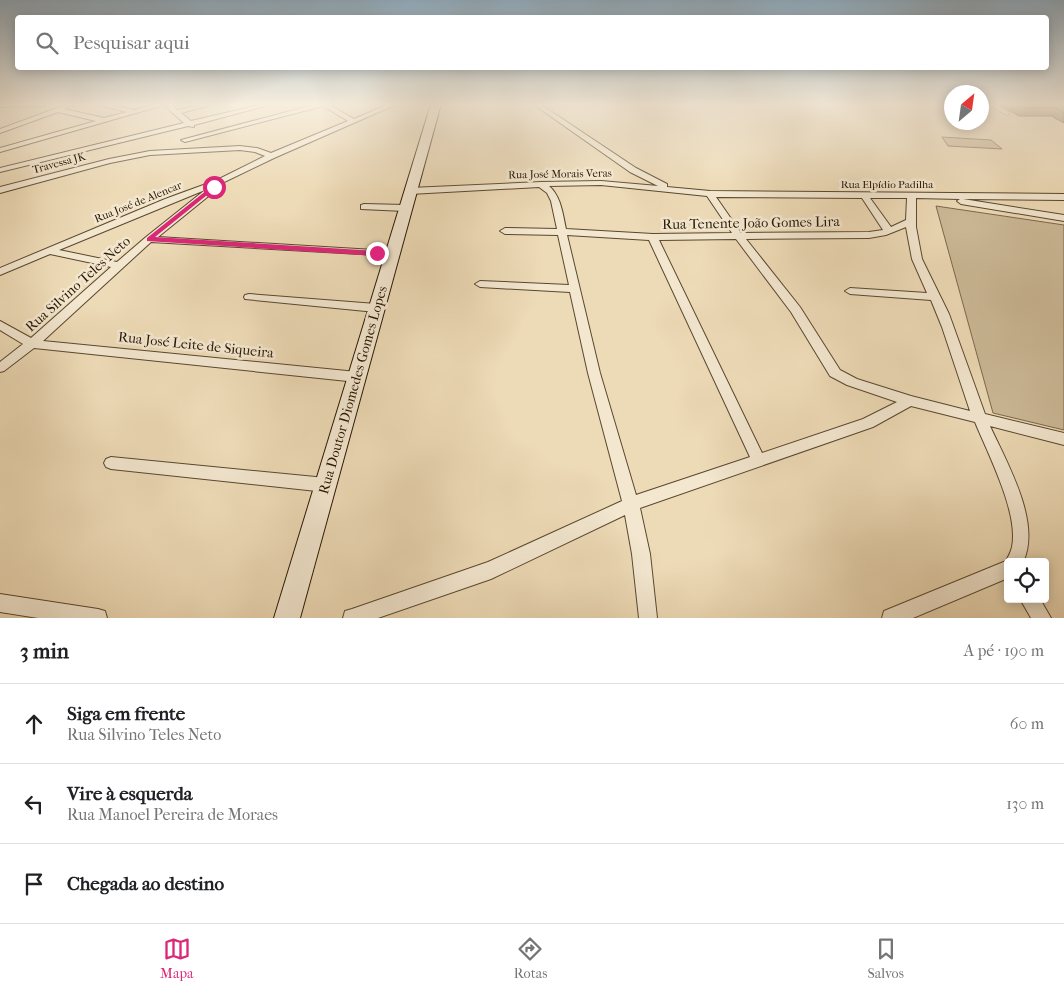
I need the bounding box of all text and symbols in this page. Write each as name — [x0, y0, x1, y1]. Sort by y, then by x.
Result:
search box — [15, 15, 1049, 70]
icon: search — [33, 29, 61, 57]
text: Pesquisar aqui — [73, 32, 190, 54]
north arrow — [944, 85, 989, 130]
street label: Travessa JK — [31, 149, 88, 176]
street label: Rua José Morais Veras — [508, 167, 612, 181]
route start — [203, 176, 226, 199]
street label: Rua José de Alencar — [92, 178, 184, 225]
street label: Rua Elpídio Padilha — [841, 178, 934, 191]
street label: Rua Tenente João Gomes Lira — [662, 213, 841, 233]
street label: Rua Silvino Teles Neto — [22, 233, 134, 335]
route end — [366, 242, 389, 265]
street label: Rua Doutor Diomedes Gomes Lopes — [315, 284, 391, 496]
street label: Rua José Leite de Siqueira — [117, 328, 275, 362]
map controls — [1004, 558, 1049, 603]
button: locate — [1004, 558, 1049, 603]
text: 3 min — [20, 639, 69, 663]
text: A pé · 190 m — [964, 641, 1044, 660]
text: Siga em frente — [67, 703, 185, 725]
icon: ahead — [20, 710, 48, 738]
text: 60 m — [1010, 714, 1044, 733]
text: Rua Silvino Teles Neto — [67, 725, 221, 744]
text: Vire à esquerda — [67, 783, 193, 805]
icon: left — [20, 790, 48, 818]
text: 130 m — [1006, 794, 1044, 813]
text: Rua Manoel Pereira de Moraes — [67, 805, 278, 824]
icon: arrive — [20, 870, 48, 898]
text: Chegada ao destino — [67, 873, 224, 895]
tab: Mapa — [160, 935, 193, 982]
tab: Rotas — [514, 935, 547, 982]
tab: Salvos — [868, 935, 904, 982]

